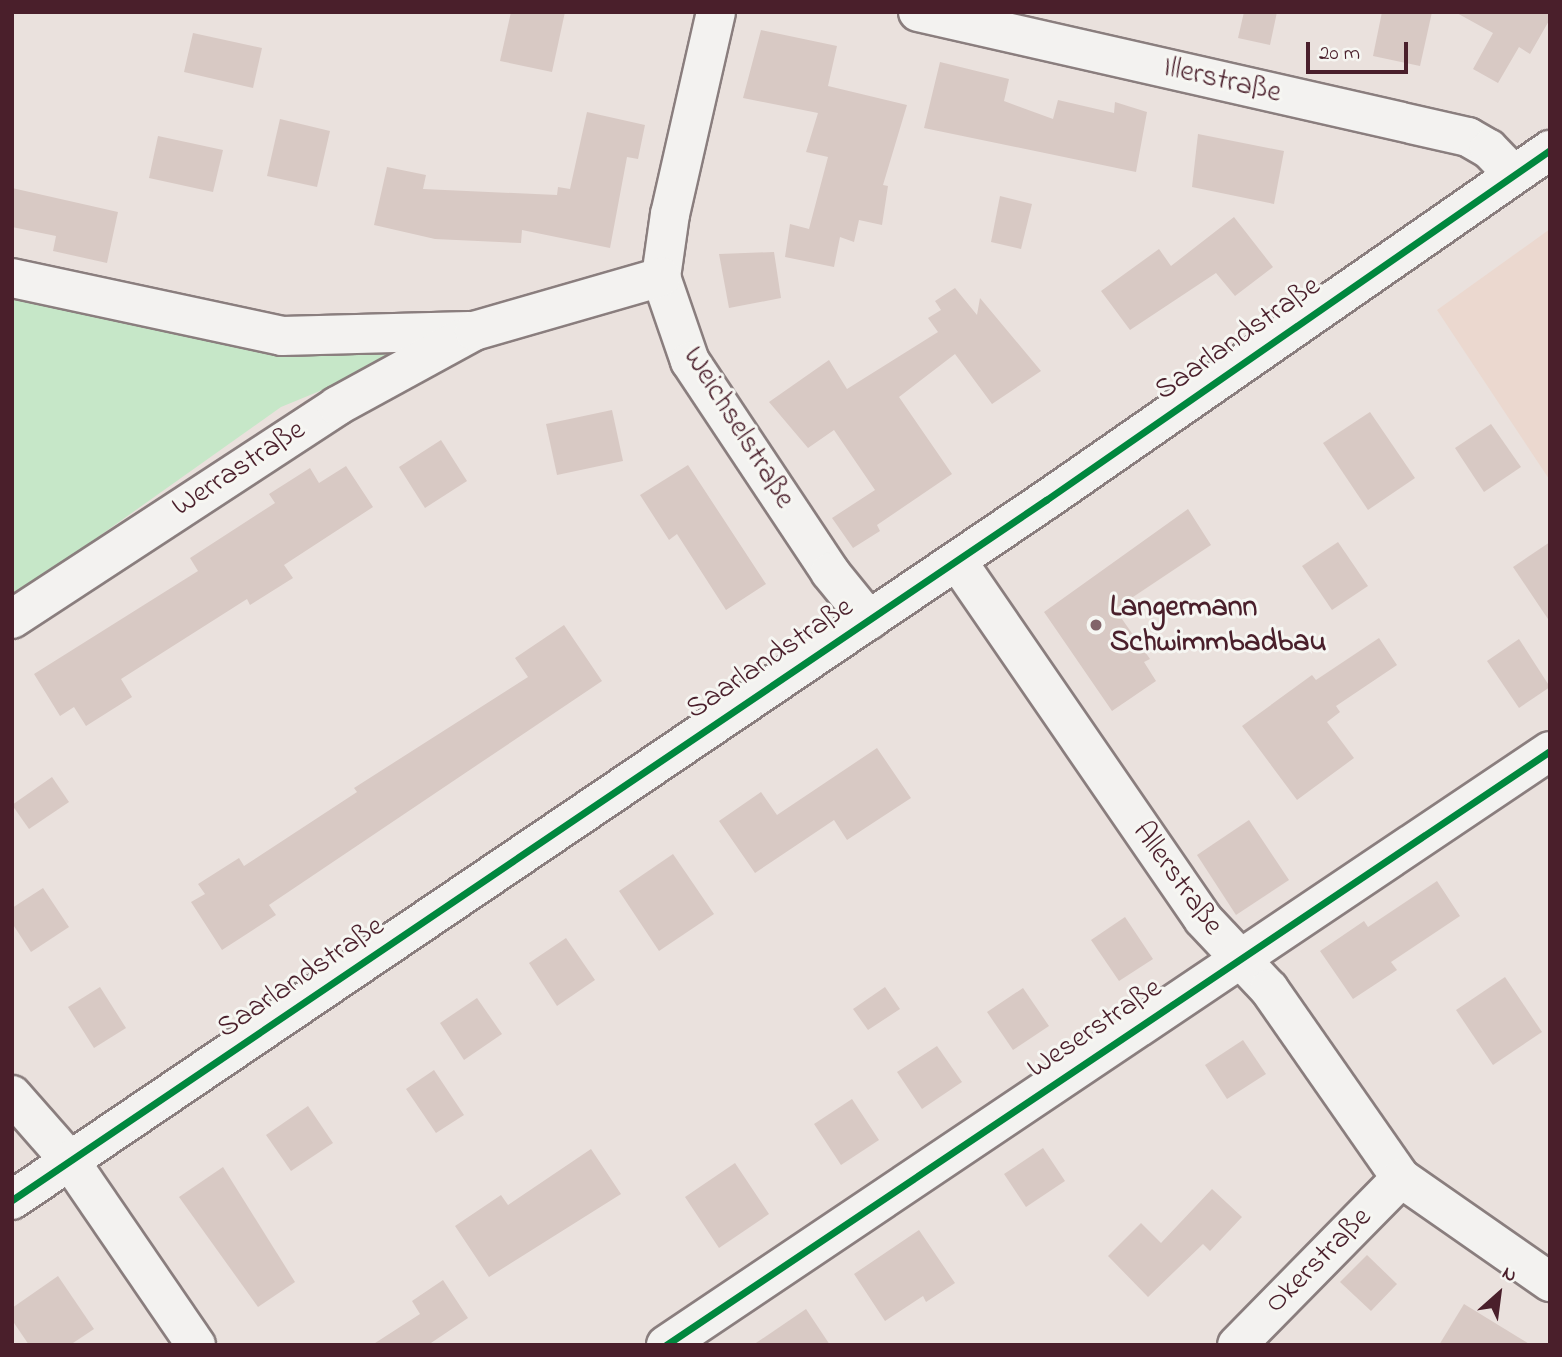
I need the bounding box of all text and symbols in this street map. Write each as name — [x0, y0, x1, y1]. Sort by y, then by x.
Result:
scale bar — [1310, 28, 1412, 72]
text: 20 m — [1319, 39, 1360, 69]
street label: Illerstraße — [1160, 50, 1284, 112]
street label: Saarlandstraße — [1148, 269, 1328, 409]
street label: Weichselstraße — [674, 341, 802, 515]
street label: Werrastraße — [166, 413, 312, 525]
street label: Saarlandstraße — [680, 590, 860, 728]
place label: Langermann Schwimmbadbau — [1110, 590, 1326, 660]
marker: Langermann Schwimmbadbau — [1088, 617, 1104, 633]
street label: Allerstraße — [1124, 815, 1230, 943]
street label: Saarlandstraße — [211, 909, 391, 1047]
street label: Weserstraße — [1021, 971, 1169, 1087]
street label: Okerstraße — [1258, 1200, 1380, 1322]
north arrow — [1464, 1259, 1534, 1329]
text: N — [1497, 1260, 1521, 1290]

